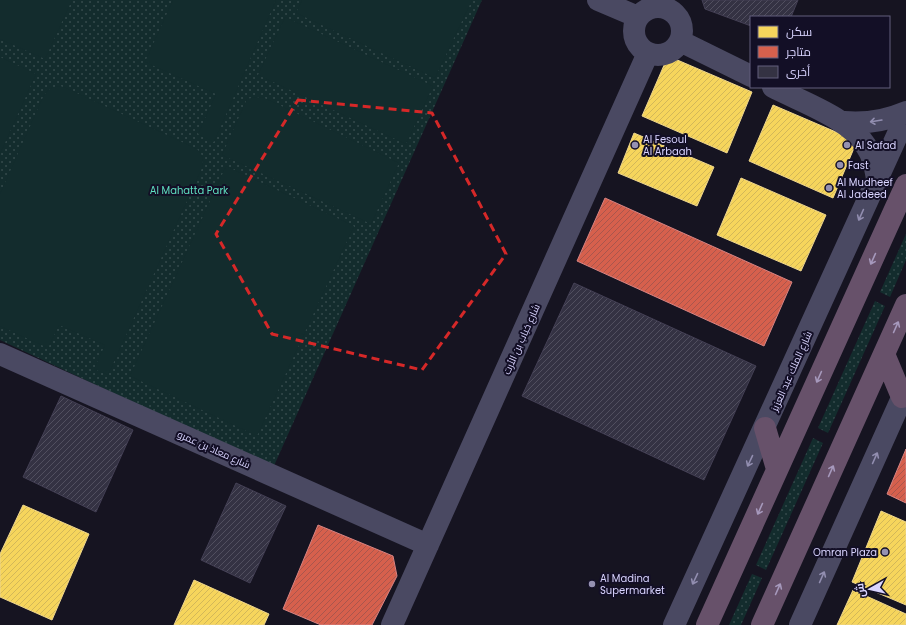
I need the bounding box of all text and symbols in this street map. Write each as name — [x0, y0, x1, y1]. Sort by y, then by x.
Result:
legend — [750, 16, 890, 88]
text: سكن — [786, 23, 812, 40]
text: متاجر — [785, 43, 811, 60]
text: أخرى — [786, 63, 810, 80]
one-way arrow — [869, 117, 882, 125]
place label: Al Fesoul Al Arbaah — [643, 132, 692, 159]
place label: Al Safad — [855, 138, 896, 153]
marker: Al Fesoul Al Arbaah — [630, 140, 640, 150]
marker: Al Safad — [842, 140, 852, 150]
place label: Fast — [848, 158, 869, 173]
marker: Fast — [835, 160, 845, 170]
place label: Al Mudheef Al Jadeed — [837, 175, 893, 202]
park label: Al Mahatta Park — [150, 183, 229, 198]
marker: Al Mudheef Al Jadeed — [824, 183, 834, 193]
one-way arrow — [857, 208, 864, 220]
one-way arrow — [868, 253, 876, 265]
street label: شارع خباب بن الأرت — [499, 301, 544, 377]
one-way arrow — [893, 321, 900, 333]
street label: شارع الملك عبد العزيز — [767, 329, 816, 415]
one-way arrow — [815, 371, 822, 383]
street label: شارع معاذ بن عمرو — [175, 427, 253, 472]
one-way arrow — [872, 453, 879, 465]
one-way arrow — [746, 455, 753, 467]
one-way arrow — [828, 465, 835, 477]
one-way arrow — [756, 502, 763, 514]
place label: Omran Plaza — [813, 545, 877, 560]
marker: Omran Plaza — [880, 547, 890, 557]
north arrow — [850, 569, 890, 609]
place label: Al Madina Supermarket — [600, 571, 665, 598]
one-way arrow — [818, 571, 826, 583]
one-way arrow — [691, 573, 699, 585]
marker: Al Madina Supermarket — [587, 579, 597, 589]
text: ش — [851, 582, 869, 598]
one-way arrow — [775, 584, 782, 596]

